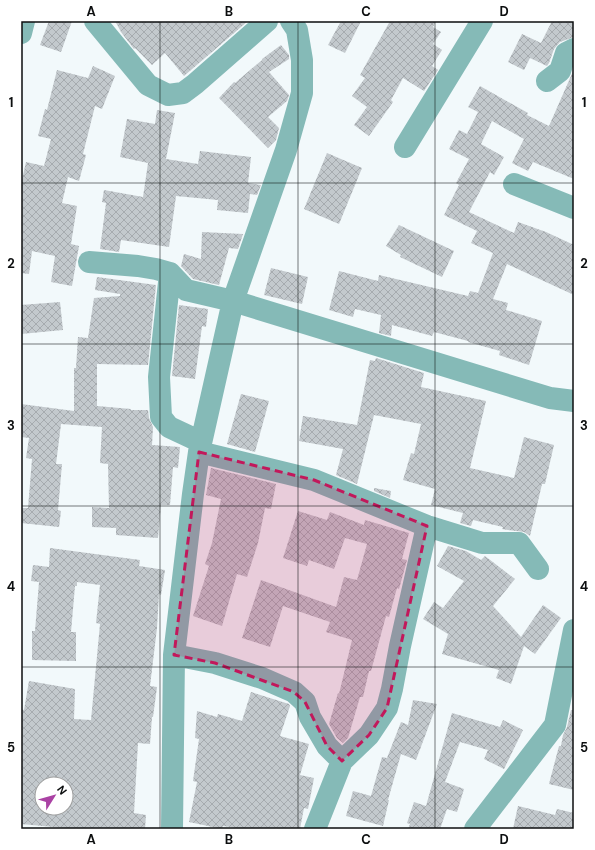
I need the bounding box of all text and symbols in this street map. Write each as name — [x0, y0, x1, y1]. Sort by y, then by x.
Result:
text: A — [86, 3, 96, 20]
text: B — [225, 3, 233, 20]
text: C — [361, 3, 371, 20]
text: D — [499, 3, 509, 20]
text: 1 — [9, 94, 13, 111]
text: 1 — [582, 94, 586, 111]
text: 2 — [7, 255, 15, 272]
text: 2 — [580, 255, 588, 272]
text: 3 — [7, 417, 15, 434]
text: 3 — [580, 417, 588, 434]
text: 4 — [7, 578, 15, 595]
text: 4 — [580, 578, 588, 595]
text: 5 — [7, 739, 15, 756]
text: 5 — [580, 739, 588, 756]
north arrow — [34, 776, 74, 816]
text: N — [54, 783, 70, 797]
text: A — [86, 831, 96, 848]
text: B — [225, 831, 233, 848]
text: C — [361, 831, 371, 848]
text: D — [499, 831, 509, 848]

